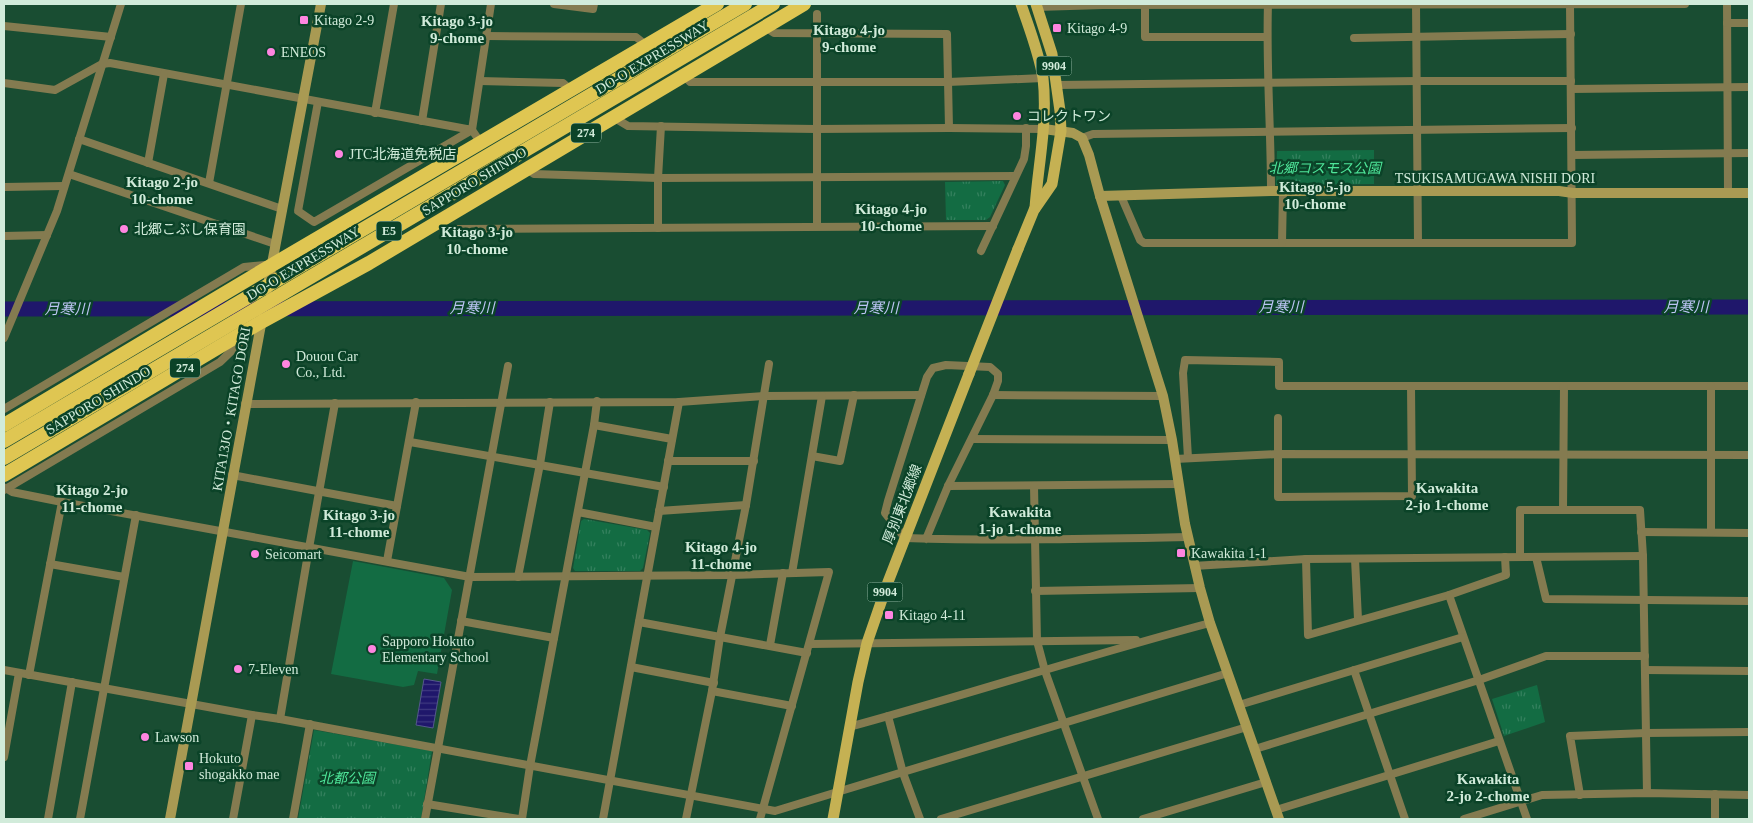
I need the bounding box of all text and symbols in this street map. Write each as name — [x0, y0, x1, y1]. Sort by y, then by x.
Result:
place label: Kitago 2-9 — [314, 13, 374, 28]
district label: Kitago 3-jo 9-chome — [421, 13, 493, 46]
marker: Kitago 2-9 — [298, 14, 310, 26]
street label: DO-O EXPRESSWAY — [593, 18, 711, 97]
place label: Kitago 4-9 — [1067, 21, 1127, 36]
district label: Kitago 4-jo 9-chome — [813, 22, 885, 55]
marker: Kitago 4-9 — [1051, 22, 1063, 34]
place label: ENEOS — [281, 45, 326, 60]
marker: ENEOS — [265, 46, 277, 58]
road number: 9904 — [1036, 56, 1072, 76]
place label: コレクトワン — [1027, 109, 1111, 124]
marker: コレクトワン — [1011, 110, 1023, 122]
road number: 274 — [571, 124, 601, 142]
street label: SAPPORO SHINDO — [419, 144, 529, 219]
place label: JTC北海道免税店 — [349, 146, 456, 162]
marker: JTC北海道免税店 — [333, 148, 345, 160]
park label: 北郷コスモス公園 — [1269, 161, 1383, 176]
street label: TSUKISAMUGAWA NISHI DORI — [1395, 171, 1596, 186]
district label: Kitago 2-jo 10-chome — [126, 174, 198, 207]
district label: Kitago 5-jo 10-chome — [1279, 179, 1351, 212]
district label: Kitago 4-jo 10-chome — [855, 201, 927, 234]
place label: 北郷こぶし保育園 — [134, 221, 246, 237]
road number: E5 — [376, 222, 402, 240]
marker: 北郷こぶし保育園 — [118, 223, 130, 235]
street label: DO-O EXPRESSWAY — [244, 224, 362, 303]
district label: Kitago 3-jo 10-chome — [441, 224, 513, 257]
water label: 月寒川 — [1258, 299, 1305, 315]
water label: 月寒川 — [1663, 299, 1710, 315]
water label: 月寒川 — [449, 300, 496, 316]
water label: 月寒川 — [853, 300, 900, 316]
water label: 月寒川 — [44, 301, 91, 317]
street label: KITA13JO・KITAGO DORI — [210, 326, 253, 492]
place label: Douou Car Co., Ltd. — [296, 349, 358, 380]
road number: 274 — [170, 358, 200, 378]
marker: Douou Car Co., Ltd. — [280, 358, 292, 370]
street label: SAPPORO SHINDO — [43, 363, 153, 438]
street label: 厚別東北郷線 — [879, 462, 925, 546]
district label: Kawakita 2-jo 1-chome — [1406, 480, 1489, 513]
district label: Kitago 2-jo 11-chome — [56, 482, 128, 515]
district label: Kawakita 1-jo 1-chome — [979, 504, 1062, 537]
district label: Kitago 3-jo 11-chome — [323, 507, 395, 540]
district label: Kitago 4-jo 11-chome — [685, 539, 757, 572]
place label: Kawakita 1-1 — [1191, 546, 1267, 561]
place label: Seicomart — [265, 547, 322, 562]
marker: Kawakita 1-1 — [1175, 547, 1187, 559]
marker: Seicomart — [249, 548, 261, 560]
road number: 9904 — [868, 582, 902, 602]
place label: Kitago 4-11 — [899, 608, 966, 623]
marker: Kitago 4-11 — [883, 609, 895, 621]
place label: Sapporo Hokuto Elementary School — [382, 634, 489, 665]
marker: Sapporo Hokuto Elementary School — [366, 643, 378, 655]
place label: 7-Eleven — [248, 662, 299, 677]
marker: 7-Eleven — [232, 663, 244, 675]
place label: Lawson — [155, 730, 199, 745]
marker: Lawson — [139, 731, 151, 743]
place label: Hokuto shogakko mae — [199, 751, 279, 782]
marker: Hokuto shogakko mae — [183, 760, 195, 772]
park label: 北都公園 — [319, 771, 377, 786]
district label: Kawakita 2-jo 2-chome — [1447, 771, 1530, 804]

